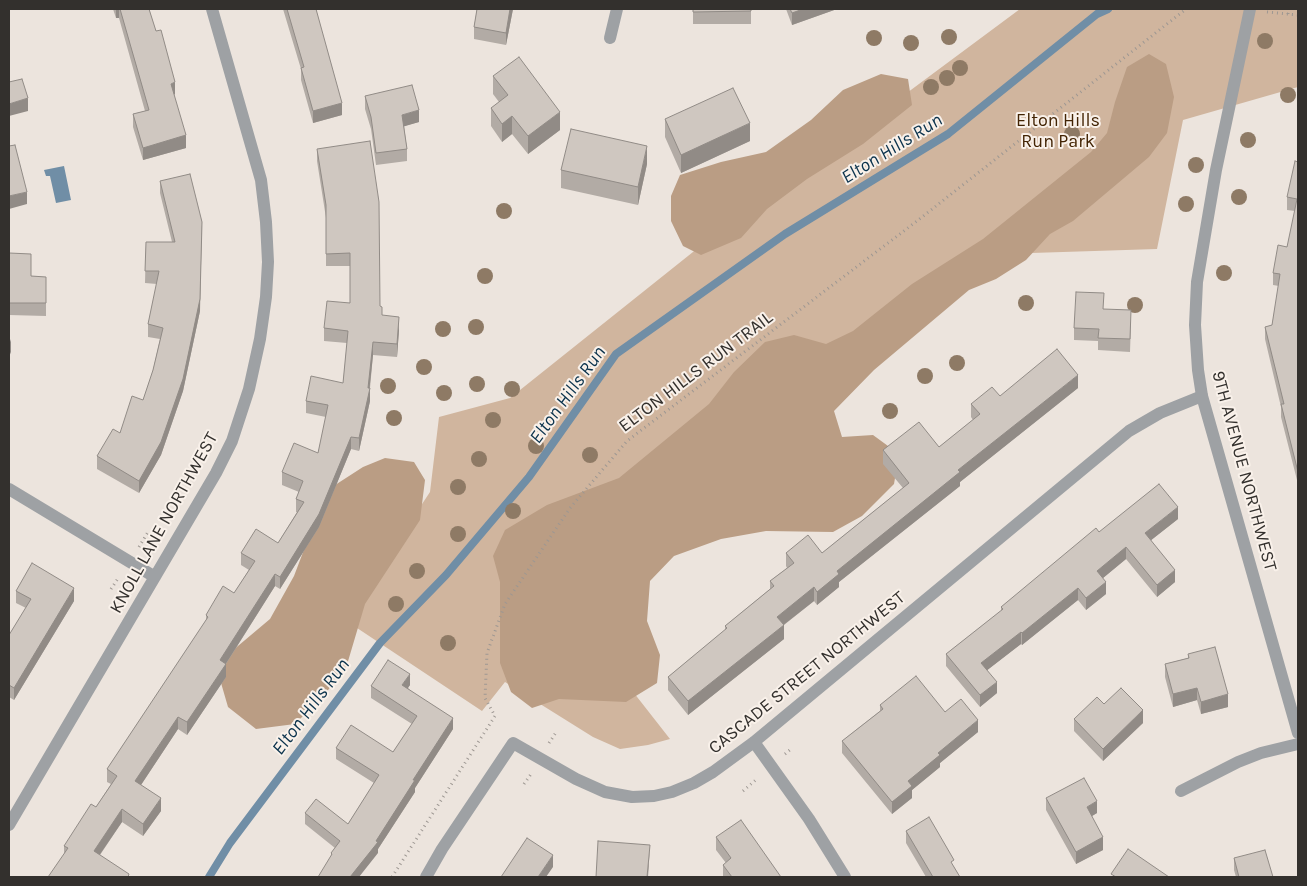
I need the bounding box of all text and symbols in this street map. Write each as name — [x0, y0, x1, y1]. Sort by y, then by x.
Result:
water label: Elton Hills Run — [837, 109, 947, 189]
park label: Elton Hills Run Park — [1016, 110, 1100, 152]
street label: ELTON HILLS RUN TRAIL — [615, 307, 777, 437]
water label: Elton Hills Run — [525, 342, 611, 448]
street label: 9TH AVENUE NORTHWEST — [1207, 369, 1281, 573]
street label: KNOLL LANE NORTHWEST — [105, 429, 223, 617]
street label: CASCADE STREET NORTHWEST — [704, 587, 910, 759]
water label: Elton Hills Run — [267, 654, 355, 760]

